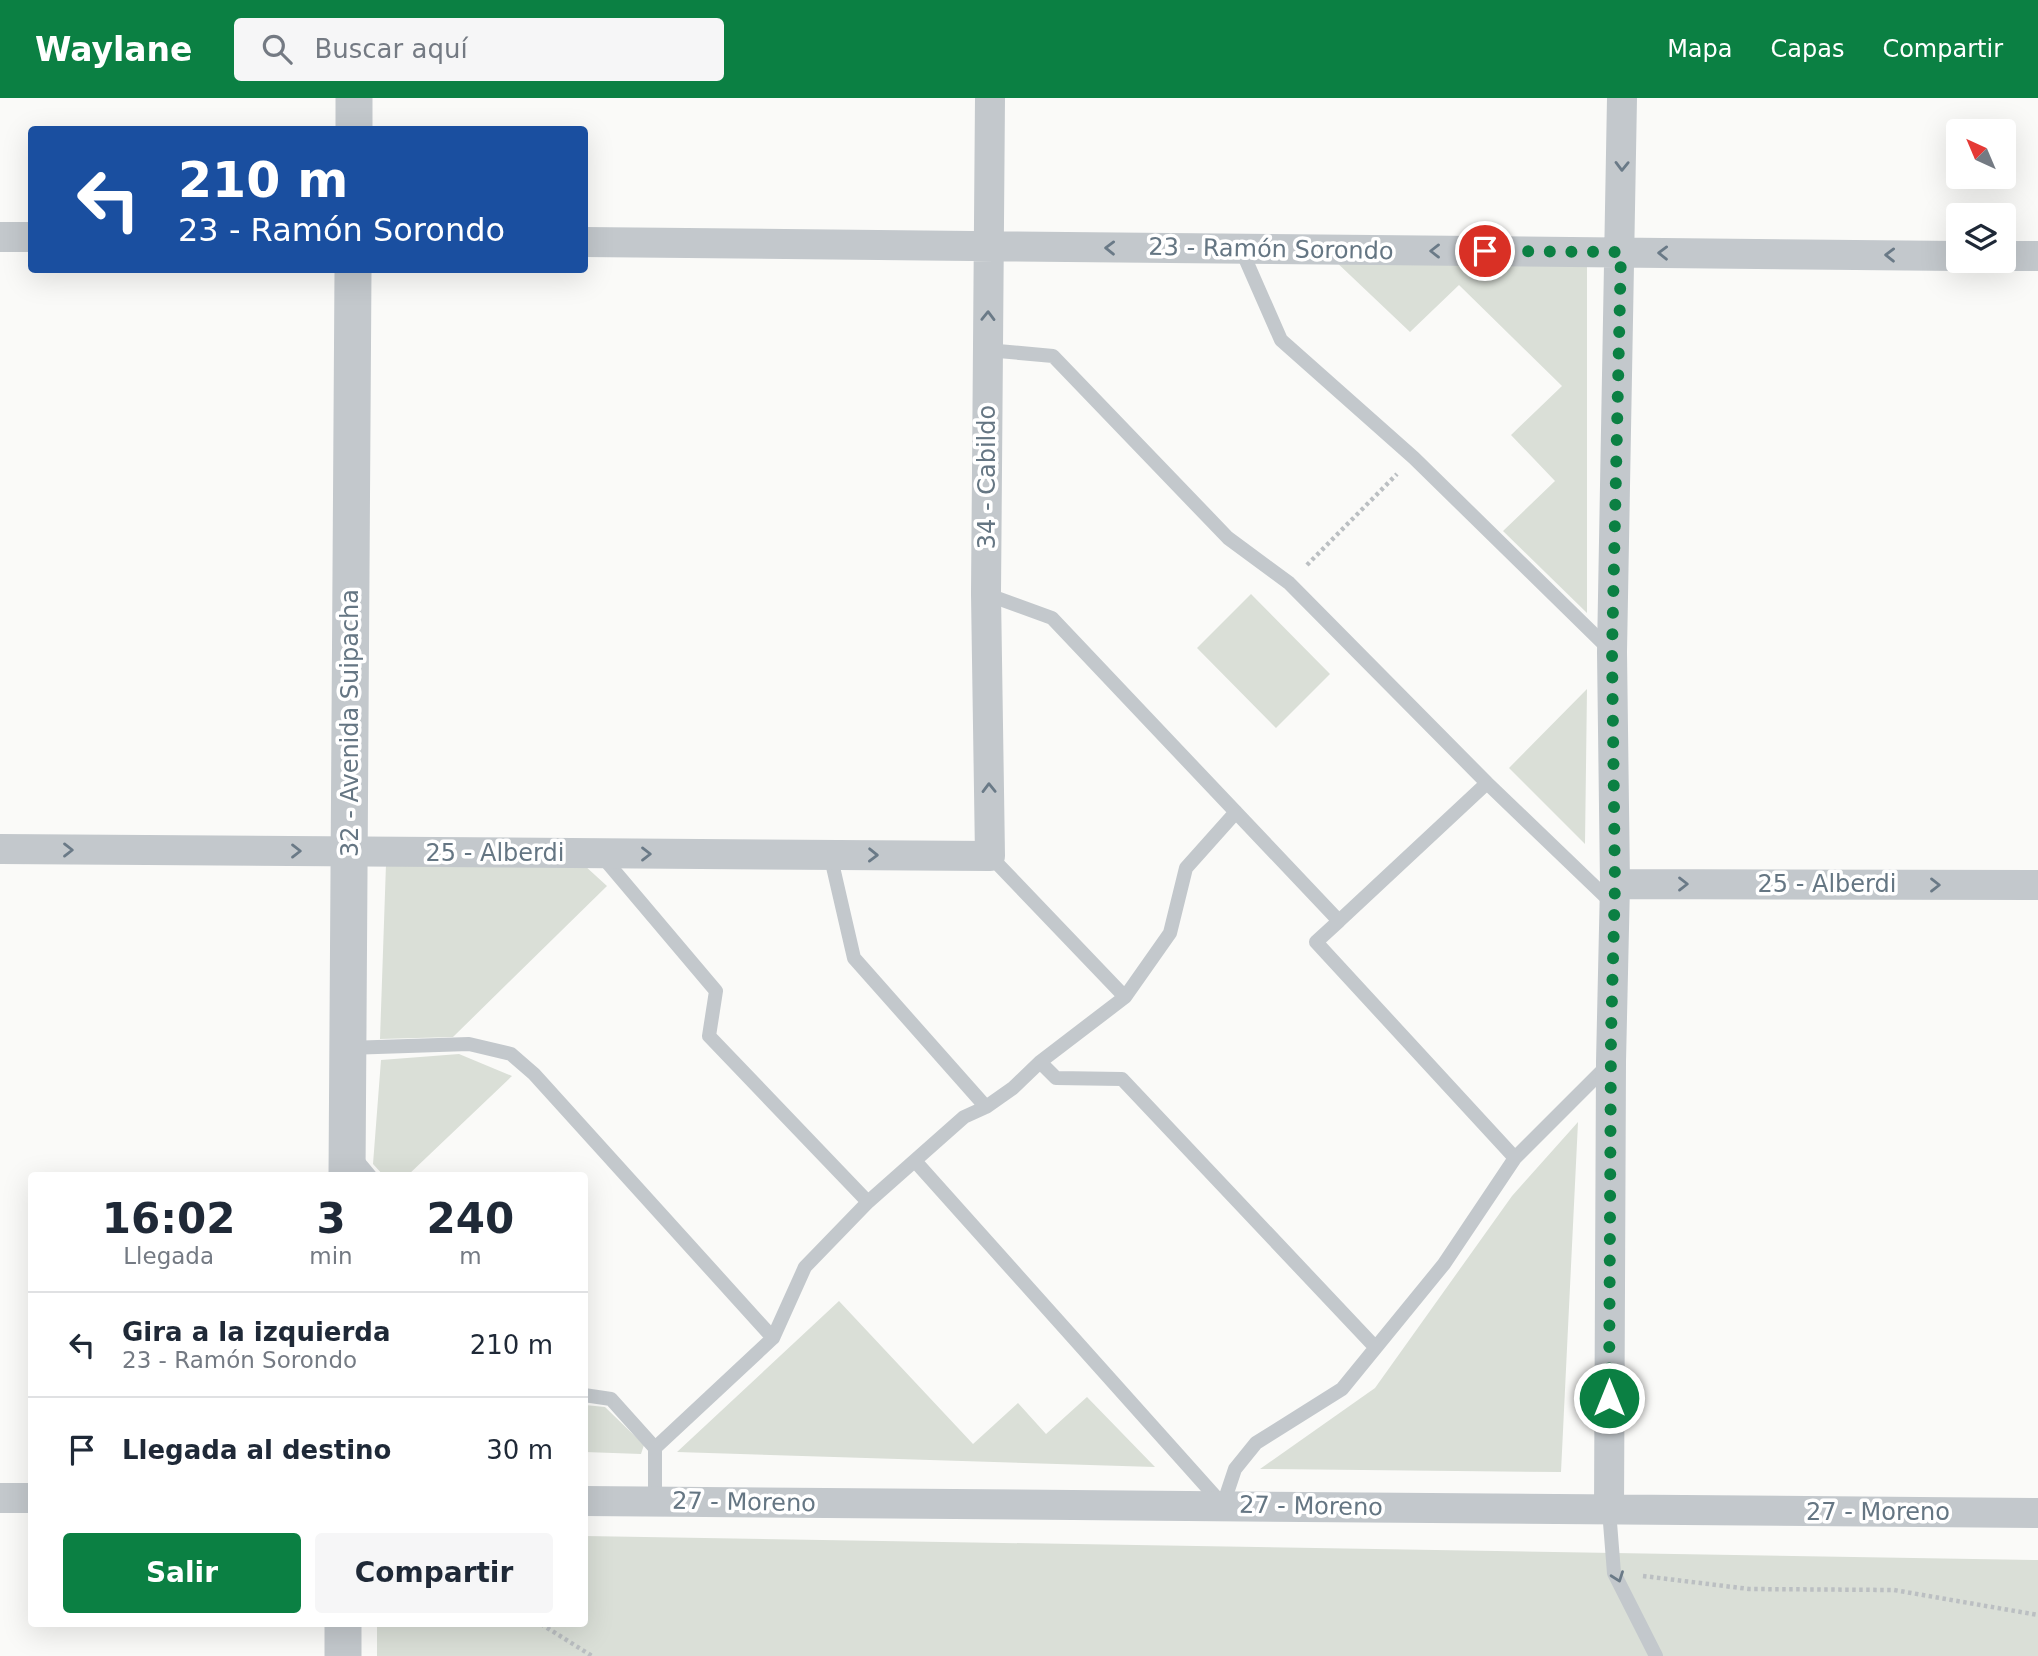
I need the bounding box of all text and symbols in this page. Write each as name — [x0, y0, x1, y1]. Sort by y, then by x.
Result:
search box — [234, 18, 724, 81]
text: Waylane — [35, 30, 192, 69]
icon: search — [258, 30, 296, 68]
text: Buscar aquí — [314, 34, 468, 64]
text: Mapa — [1667, 35, 1733, 63]
text: Capas — [1771, 35, 1844, 63]
text: Compartir — [1882, 35, 2003, 63]
north arrow — [1946, 119, 2016, 189]
map controls — [1946, 119, 2016, 273]
text: 210 m — [178, 152, 348, 209]
icon: left — [63, 154, 154, 245]
one-way arrow — [1614, 161, 1630, 172]
button: layers — [1946, 203, 2016, 273]
text: 23 - Ramón Sorondo — [178, 211, 505, 249]
pin — [1455, 221, 1515, 281]
icon: arrive — [1466, 232, 1504, 270]
street label: 23 - Ramón Sorondo — [1148, 233, 1394, 265]
one-way arrow — [1104, 240, 1115, 255]
one-way arrow — [1429, 243, 1440, 258]
one-way arrow — [1657, 245, 1668, 260]
one-way arrow — [1884, 247, 1895, 263]
one-way arrow — [980, 310, 996, 320]
street label: 34 - Cabildo — [973, 405, 1001, 549]
street label: 32 - Avenida Suipacha — [336, 589, 364, 857]
one-way arrow — [981, 782, 997, 793]
street label: 25 - Alberdi — [426, 839, 564, 867]
one-way arrow — [63, 842, 74, 857]
one-way arrow — [291, 843, 301, 859]
one-way arrow — [641, 846, 651, 862]
one-way arrow — [868, 847, 879, 862]
street label: 25 - Alberdi — [1758, 870, 1896, 898]
one-way arrow — [1679, 876, 1689, 892]
one-way arrow — [1931, 877, 1941, 893]
text: 16:02 — [102, 1194, 236, 1243]
text: 3 — [316, 1194, 346, 1243]
text: 240 — [427, 1194, 514, 1243]
text: Llegada — [123, 1243, 214, 1269]
text: min — [309, 1243, 353, 1269]
text: m — [459, 1243, 482, 1269]
text: Gira a la izquierda — [122, 1317, 390, 1347]
icon: left — [63, 1326, 101, 1364]
text: 210 m — [470, 1330, 553, 1360]
text: 23 - Ramón Sorondo — [122, 1347, 357, 1373]
position arrow — [1572, 1361, 1646, 1435]
icon: arrive — [63, 1431, 101, 1469]
text: Llegada al destino — [122, 1435, 391, 1465]
text: 30 m — [486, 1435, 553, 1465]
street label: 27 - Moreno — [672, 1487, 816, 1517]
street label: 27 - Moreno — [1239, 1491, 1383, 1521]
street label: 27 - Moreno — [1806, 1498, 1950, 1526]
button: Salir — [63, 1533, 301, 1613]
button: Compartir — [315, 1533, 553, 1613]
one-way arrow — [1610, 1571, 1624, 1583]

